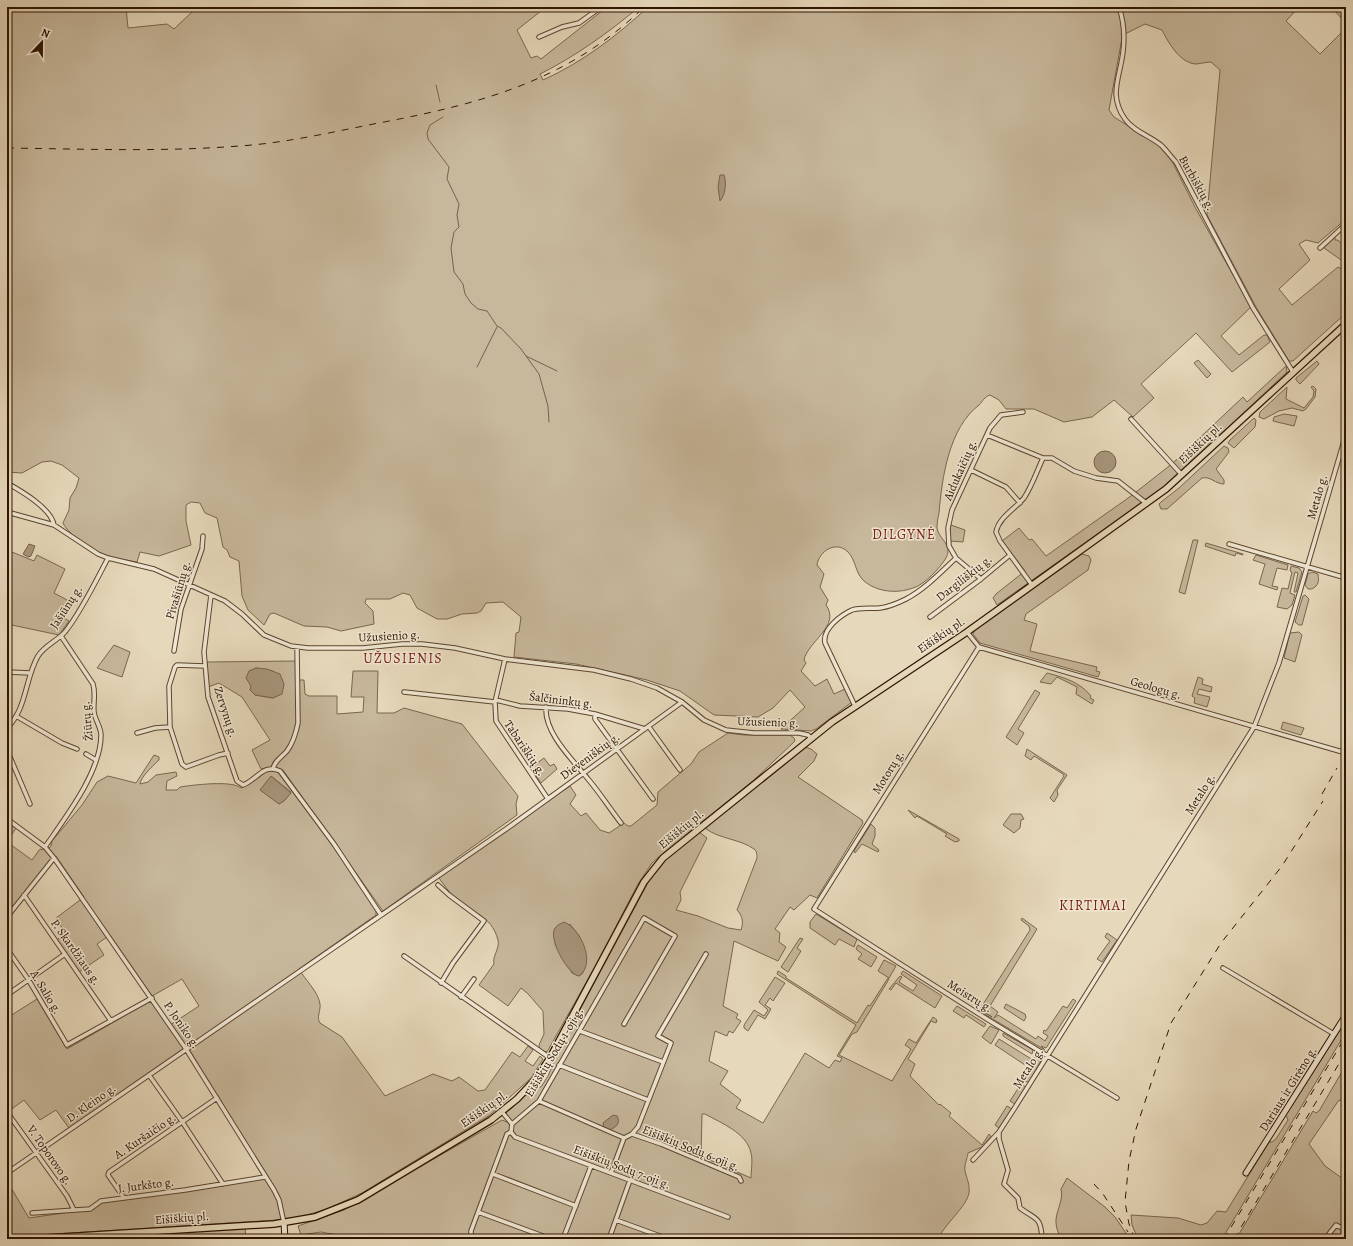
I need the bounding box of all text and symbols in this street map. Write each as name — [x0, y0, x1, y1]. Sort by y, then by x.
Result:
north arrow — [22, 22, 62, 62]
text: N — [39, 25, 52, 42]
street label: Burbiškių g. — [1175, 153, 1219, 213]
street label: Eišiškių pl. — [1175, 419, 1225, 467]
street label: Aidukaičių g. — [939, 437, 980, 504]
street label: Metalo g. — [1303, 473, 1331, 521]
district label: DILGYNĖ — [872, 525, 936, 544]
street label: Dargiliškių g. — [933, 551, 995, 605]
street label: Pivašiūnų g. — [162, 559, 194, 621]
street label: Jašiūnų g. — [46, 582, 86, 632]
street label: Eišiškių pl. — [914, 613, 968, 657]
street label: Užusienio g. — [358, 626, 420, 646]
district label: UŽUSIENIS — [363, 649, 443, 668]
street label: Geologų g. — [1129, 673, 1183, 703]
street label: Zervynų g. — [210, 685, 242, 739]
street label: Šalčininkų g. — [528, 688, 594, 712]
street label: Žiūrų g. — [77, 700, 97, 742]
street label: Užusienio g. — [737, 713, 799, 731]
street label: Tabariškių g. — [500, 717, 550, 779]
street label: Dieveniškių g. — [557, 729, 623, 783]
street label: Motorų g. — [868, 747, 908, 797]
street label: Metalo g. — [1181, 770, 1219, 818]
street label: Eišiškių pl. — [655, 806, 707, 852]
district label: KIRTIMAI — [1059, 896, 1127, 915]
street label: P. Skardžiaus g. — [47, 916, 105, 988]
street label: A. Salio g. — [26, 966, 65, 1017]
street label: Meistrų g. — [944, 976, 996, 1016]
street label: P. Joniko g. — [160, 998, 204, 1052]
street label: Eišiškių Sodų 1-oji g. — [521, 1004, 587, 1100]
street label: Metalo g. — [1009, 1044, 1047, 1092]
street label: Dariaus ir Girėno g. — [1255, 1044, 1321, 1134]
street label: D. Kleino g. — [63, 1080, 119, 1126]
street label: Eišiškių pl. — [457, 1087, 511, 1131]
street label: A. Kuršaičio g. — [110, 1109, 179, 1163]
street label: V. Toporovo g. — [23, 1121, 76, 1188]
street label: Eišiškių Sodų 6-oji g. — [640, 1121, 742, 1175]
street label: Eišiškių Sodų 7-oji g. — [571, 1141, 673, 1193]
street label: J. Jurkšto g. — [117, 1174, 175, 1196]
street label: Eišiškių pl. — [154, 1208, 210, 1228]

